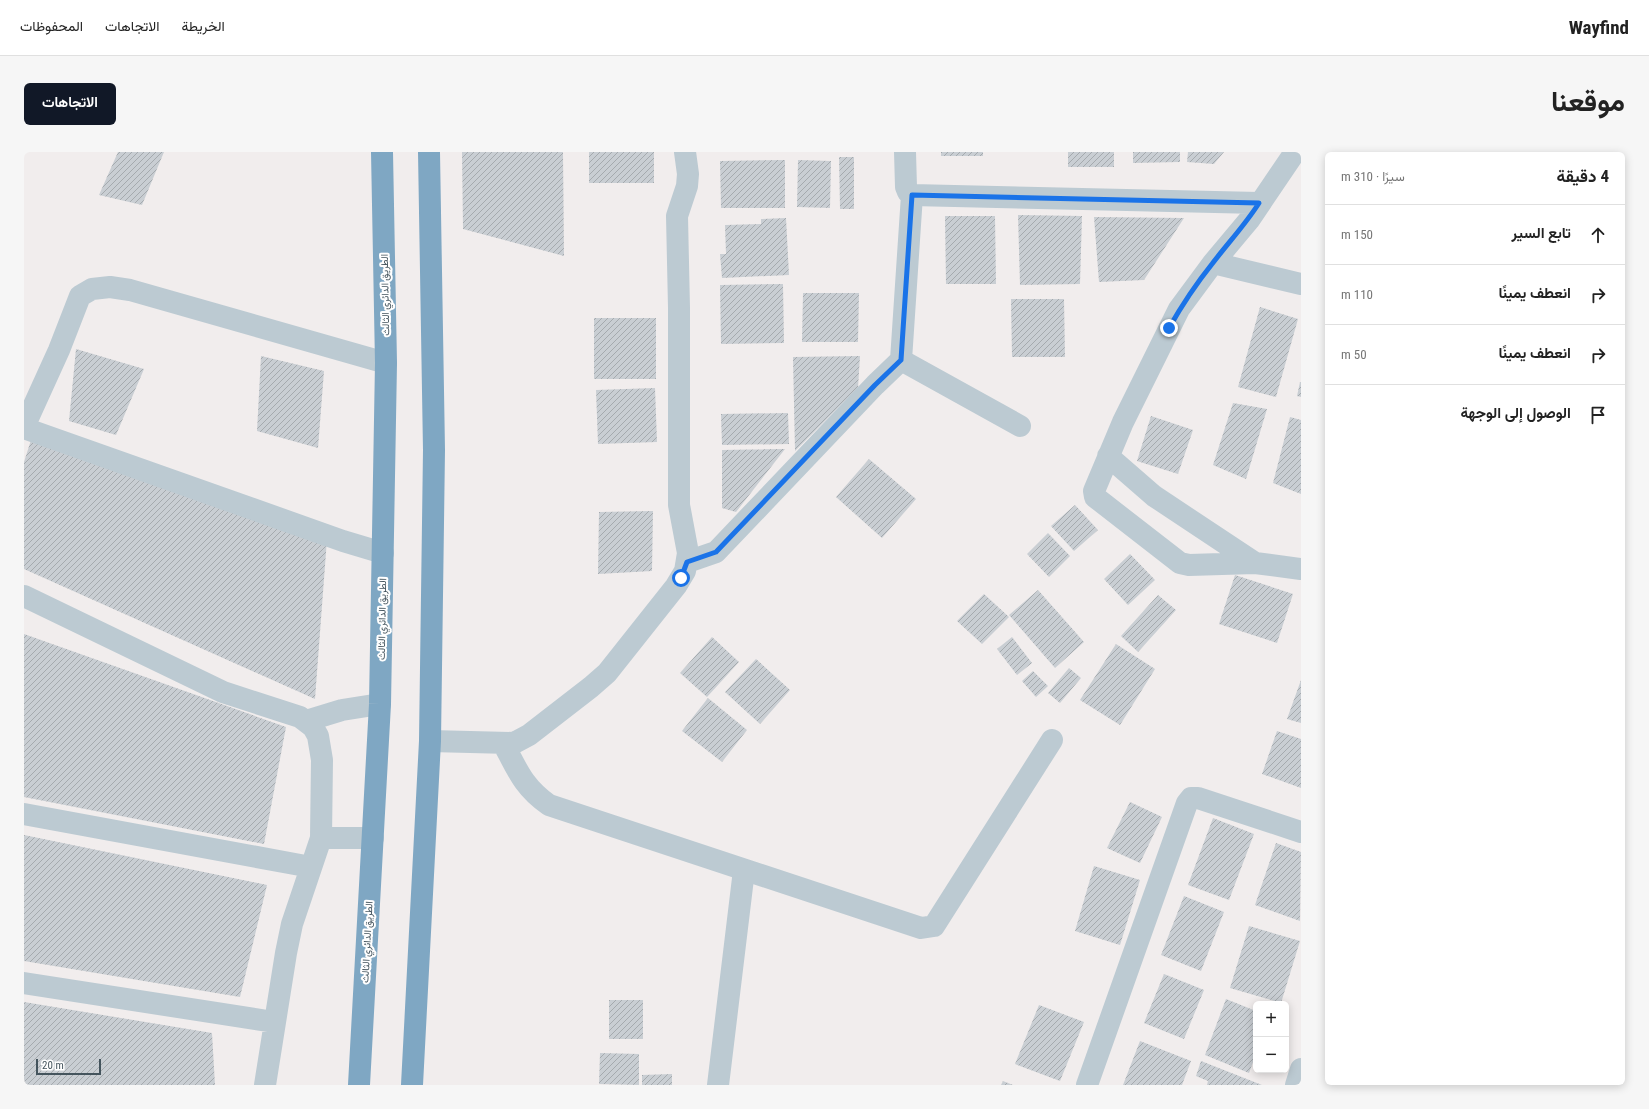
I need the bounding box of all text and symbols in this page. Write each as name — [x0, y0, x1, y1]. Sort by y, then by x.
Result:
text: Wayfind — [1569, 16, 1629, 39]
text: المحفوظات — [20, 18, 83, 34]
text: الاتجاهات — [105, 18, 159, 34]
text: الخريطة — [181, 18, 225, 34]
button: الاتجاهات — [24, 83, 116, 125]
text: موقعنا — [1551, 85, 1625, 118]
text: 4 دقيقة — [1556, 166, 1609, 186]
text: سيرًا · 310 m — [1341, 169, 1405, 184]
text: تابع السير — [1512, 224, 1571, 242]
icon: ahead — [1587, 224, 1609, 246]
text: 150 m — [1341, 227, 1373, 242]
street label: الطريق الدائري الثالث — [379, 254, 394, 336]
text: انعطف يمينًا — [1498, 284, 1571, 302]
icon: right — [1587, 284, 1609, 306]
text: 110 m — [1341, 287, 1373, 302]
route end — [1160, 319, 1178, 337]
text: انعطف يمينًا — [1498, 344, 1571, 362]
icon: right — [1587, 344, 1609, 366]
text: 50 m — [1341, 347, 1367, 362]
text: الوصول إلى الوجهة — [1460, 404, 1571, 422]
icon: arrive — [1587, 404, 1609, 426]
route start — [672, 569, 690, 587]
street label: الطريق الدائري الثالث — [376, 578, 391, 660]
street label: الطريق الدائري الثالث — [359, 901, 378, 983]
map controls — [1253, 1001, 1289, 1073]
button: + — [1253, 1001, 1289, 1037]
button: − — [1253, 1037, 1289, 1073]
scale bar — [36, 1057, 101, 1076]
text: 20 m — [42, 1059, 64, 1072]

